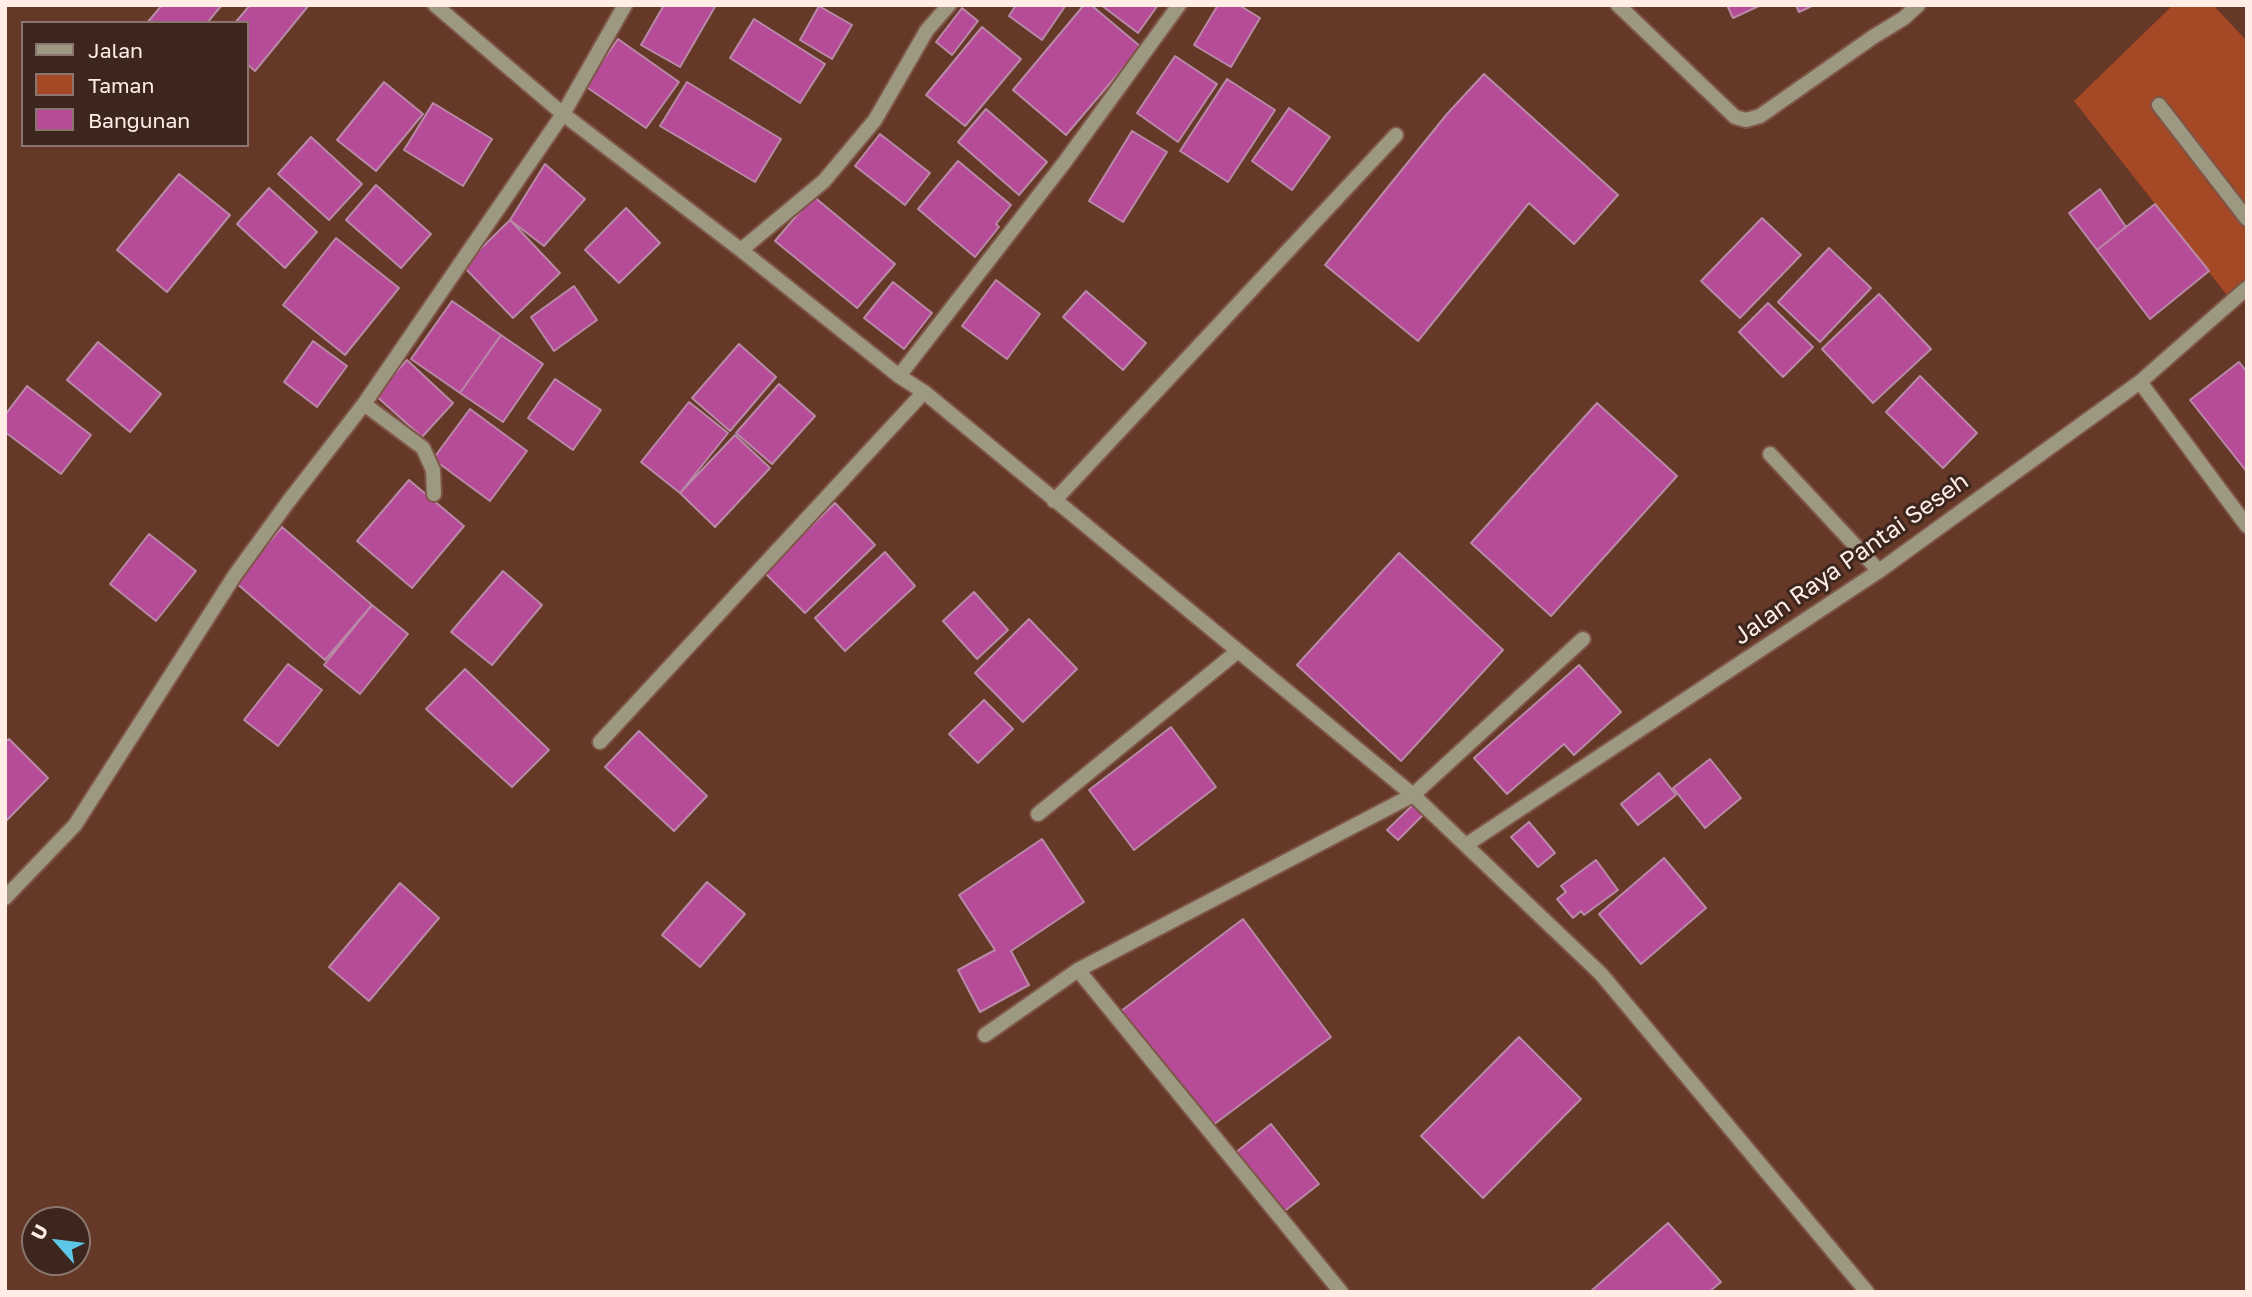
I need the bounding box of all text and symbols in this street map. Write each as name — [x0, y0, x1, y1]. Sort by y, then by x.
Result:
legend — [21, 21, 248, 147]
text: Jalan — [88, 37, 143, 63]
text: Taman — [88, 72, 154, 98]
text: Bangunan — [88, 107, 190, 133]
street label: Jalan Raya Pantai Seseh — [1728, 467, 1974, 651]
north arrow — [21, 1206, 91, 1276]
text: U — [25, 1220, 52, 1243]

